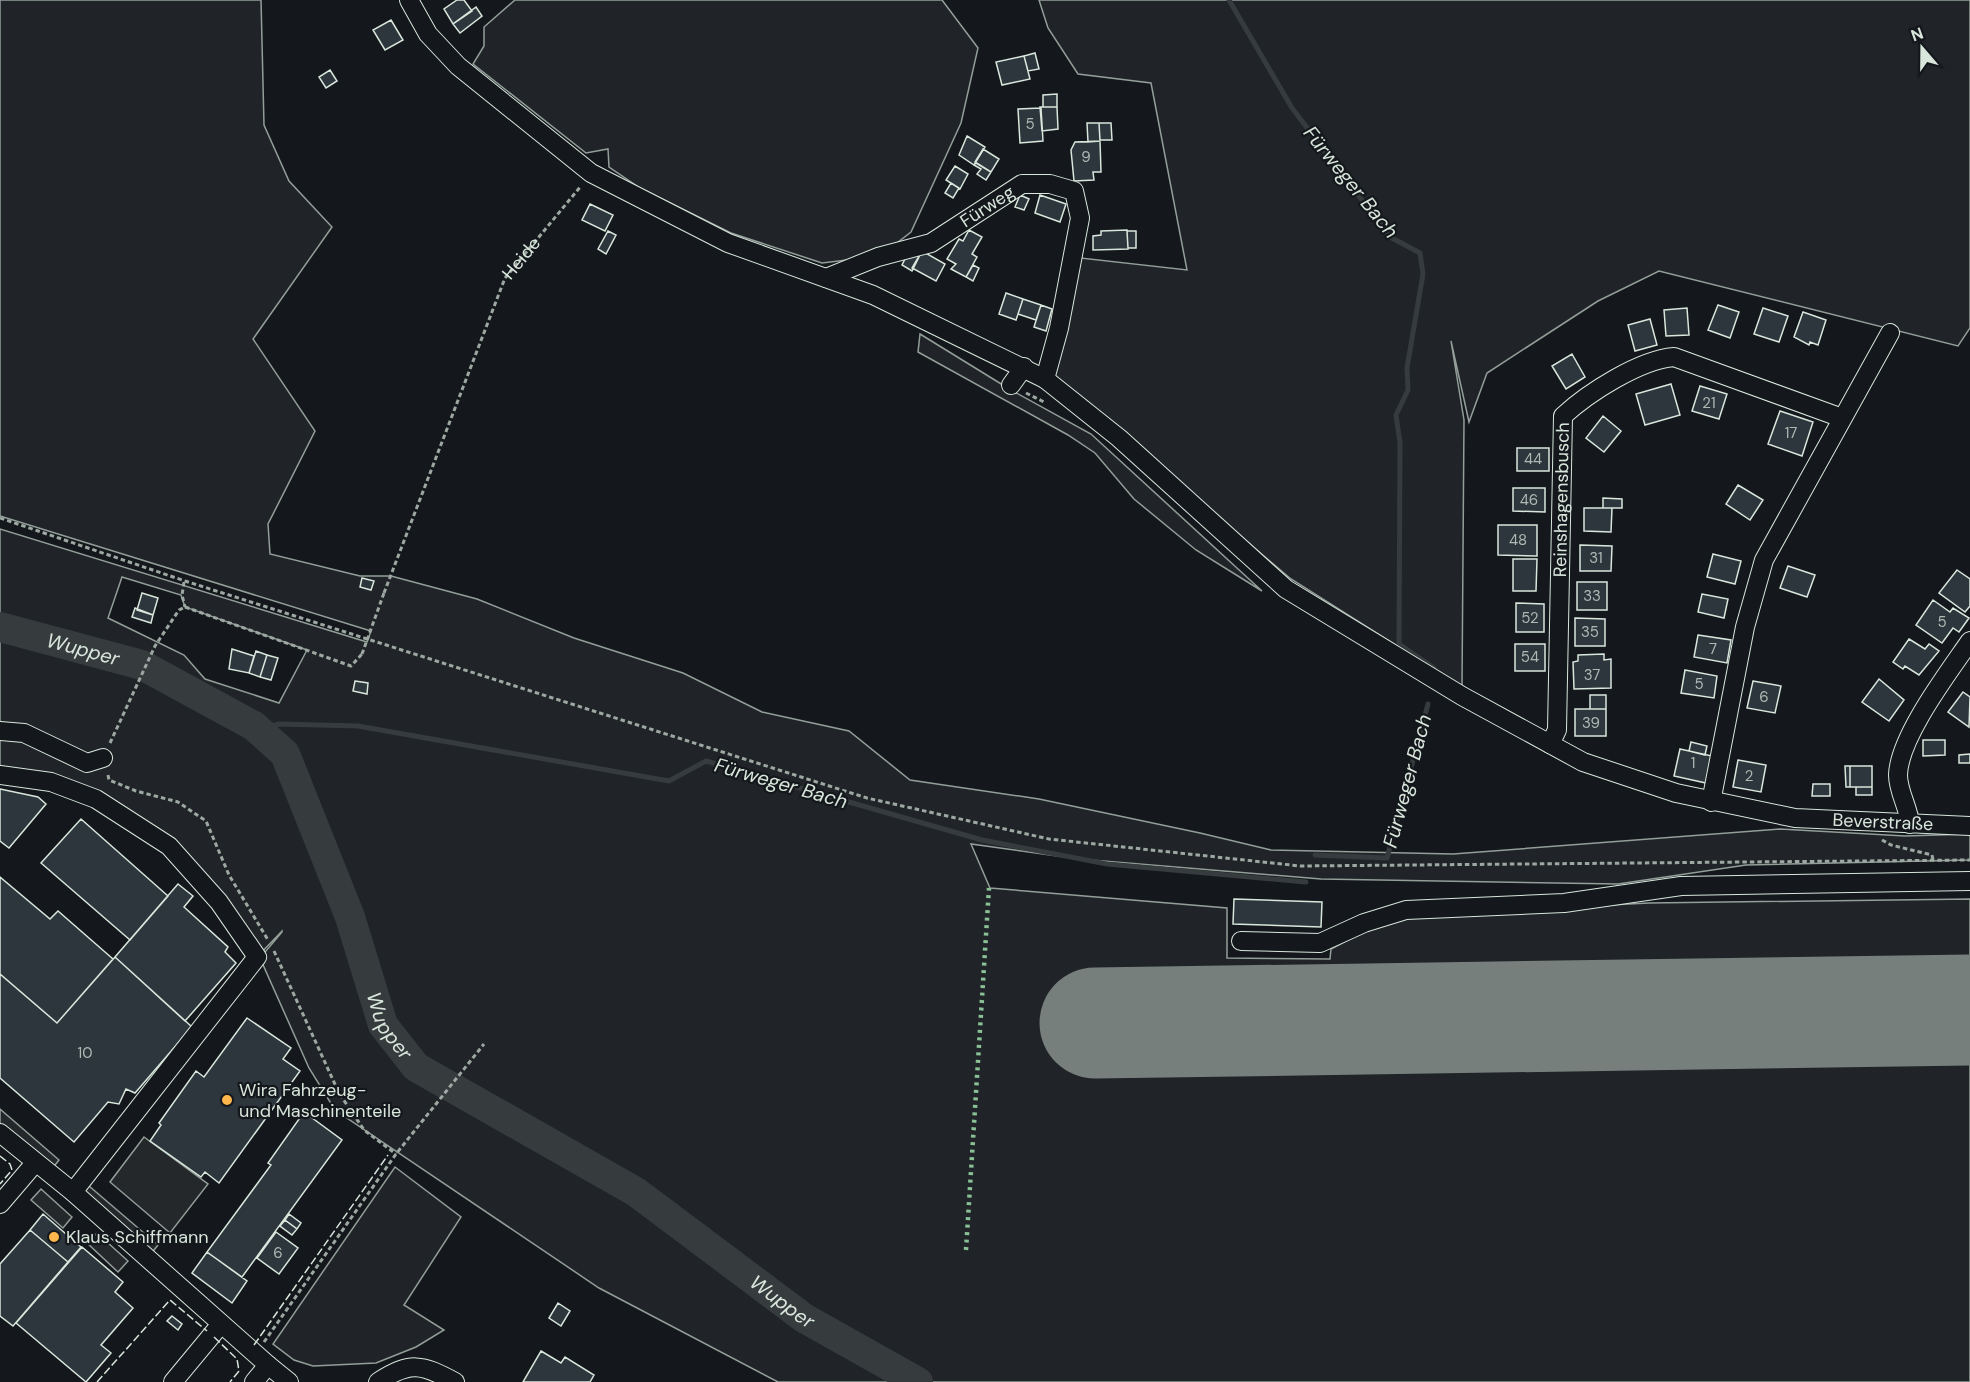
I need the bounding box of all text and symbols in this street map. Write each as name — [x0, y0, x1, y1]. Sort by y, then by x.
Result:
north arrow — [1892, 18, 1952, 78]
text: N — [1908, 23, 1926, 46]
house number: 5 — [1025, 114, 1035, 134]
water label: Fürweger Bach — [1298, 121, 1404, 243]
house number: 9 — [1081, 147, 1091, 167]
street label: Fürweg — [955, 180, 1019, 233]
street label: Heide — [497, 232, 546, 285]
house number: 21 — [1702, 393, 1716, 413]
street label: Reinshagensbusch — [1548, 422, 1575, 577]
house number: 17 — [1785, 423, 1797, 443]
house number: 44 — [1524, 449, 1542, 469]
house number: 46 — [1520, 490, 1538, 510]
house number: 48 — [1509, 530, 1527, 550]
house number: 31 — [1589, 548, 1603, 568]
house number: 33 — [1583, 586, 1601, 606]
house number: 52 — [1521, 608, 1539, 628]
house number: 5 — [1937, 612, 1947, 632]
house number: 35 — [1581, 622, 1599, 642]
water label: Wupper — [44, 627, 123, 672]
house number: 7 — [1709, 639, 1717, 659]
house number: 54 — [1521, 647, 1539, 667]
house number: 37 — [1584, 665, 1600, 685]
house number: 5 — [1694, 674, 1704, 694]
house number: 6 — [1759, 687, 1769, 707]
water label: Fürweger Bach — [1377, 711, 1437, 851]
house number: 39 — [1582, 713, 1600, 733]
water label: Fürweger Bach — [711, 752, 851, 814]
house number: 1 — [1691, 753, 1695, 773]
house number: 2 — [1745, 766, 1753, 786]
street label: Beverstraße — [1832, 808, 1934, 836]
water label: Wupper — [361, 989, 419, 1065]
house number: 10 — [78, 1043, 92, 1063]
place label: Wira Fahrzeug- und Maschinenteile — [239, 1078, 401, 1123]
marker: Wira Fahrzeug- und Maschinenteile — [220, 1093, 234, 1107]
place label: Klaus Schiffmann — [66, 1225, 209, 1249]
marker: Klaus Schiffmann — [47, 1230, 61, 1244]
house number: 6 — [273, 1243, 283, 1263]
water label: Wupper — [745, 1269, 820, 1335]

